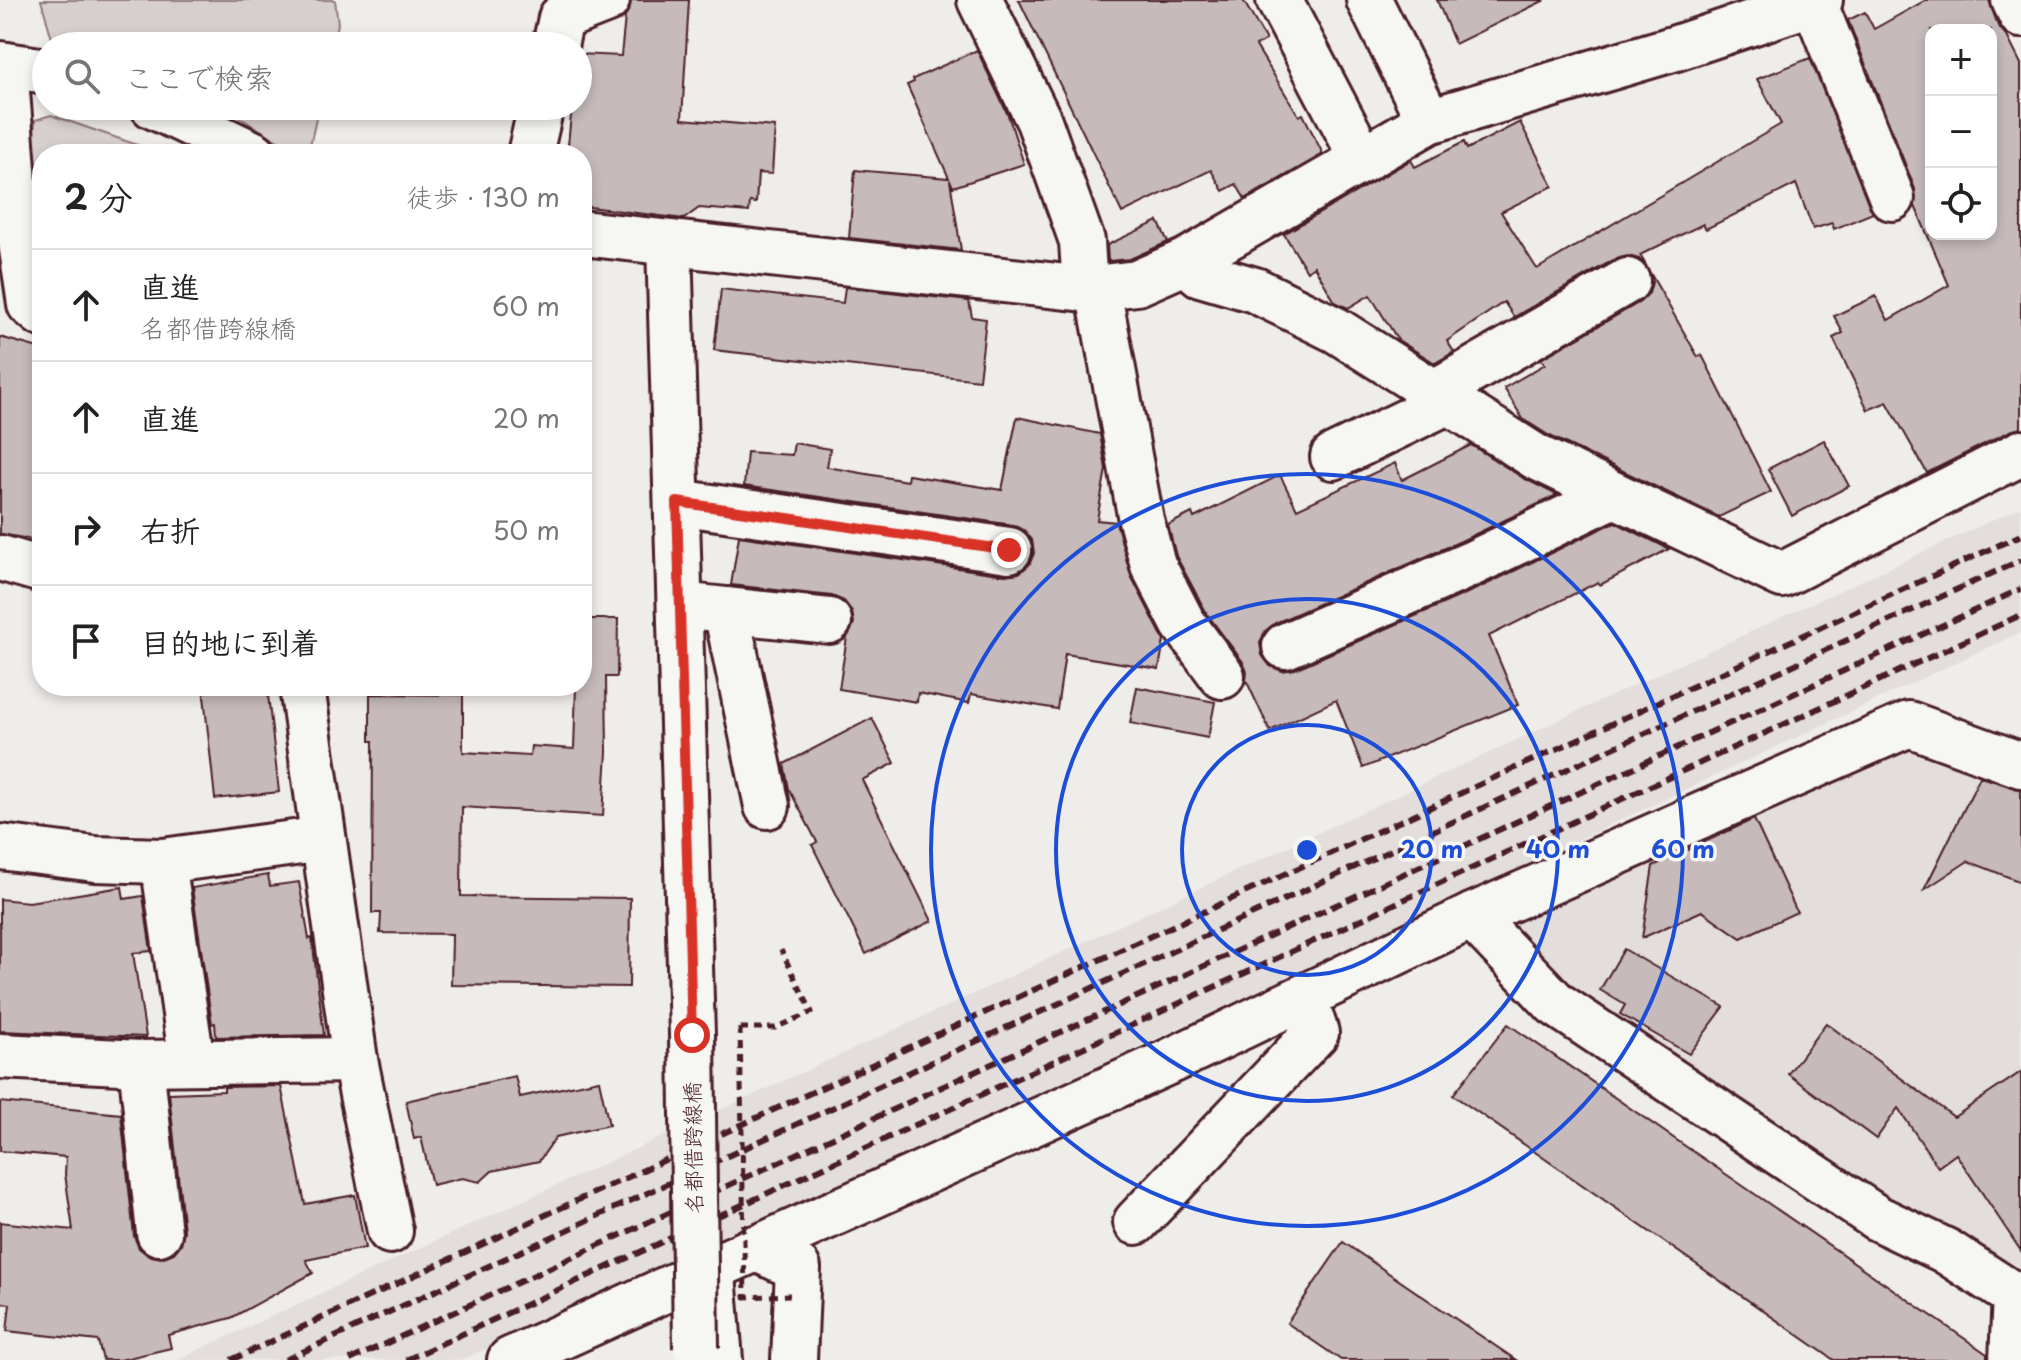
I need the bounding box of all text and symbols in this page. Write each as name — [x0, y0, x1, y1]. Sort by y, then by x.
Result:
map controls — [1925, 24, 1997, 240]
button: + — [1925, 24, 1997, 96]
search box — [32, 32, 592, 120]
icon: search — [60, 54, 104, 98]
text: ここで検索 — [124, 54, 274, 99]
button: − — [1925, 96, 1997, 168]
button: locate — [1925, 168, 1997, 240]
text: 2 分 — [64, 170, 133, 222]
text: 徒歩 · 130 m — [407, 177, 560, 216]
text: 直進 — [140, 263, 200, 308]
icon: ahead — [64, 283, 108, 327]
text: 60 m — [492, 286, 560, 325]
text: 名都借跨線橋 — [140, 308, 296, 347]
icon: ahead — [64, 395, 108, 439]
text: 直進 — [140, 395, 200, 440]
text: 20 m — [493, 398, 560, 437]
icon: right — [64, 507, 108, 551]
text: 右折 — [140, 507, 200, 552]
text: 50 m — [493, 510, 560, 549]
route end — [991, 532, 1027, 568]
icon: arrive — [64, 619, 108, 663]
text: 目的地に到着 — [140, 619, 320, 664]
text: 20 m — [1401, 830, 1463, 866]
text: 40 m — [1526, 830, 1590, 866]
text: 60 m — [1651, 830, 1715, 866]
centre of rings — [1293, 836, 1321, 864]
route start — [674, 1017, 710, 1053]
street label: 名都借跨線橋 — [674, 1082, 709, 1214]

